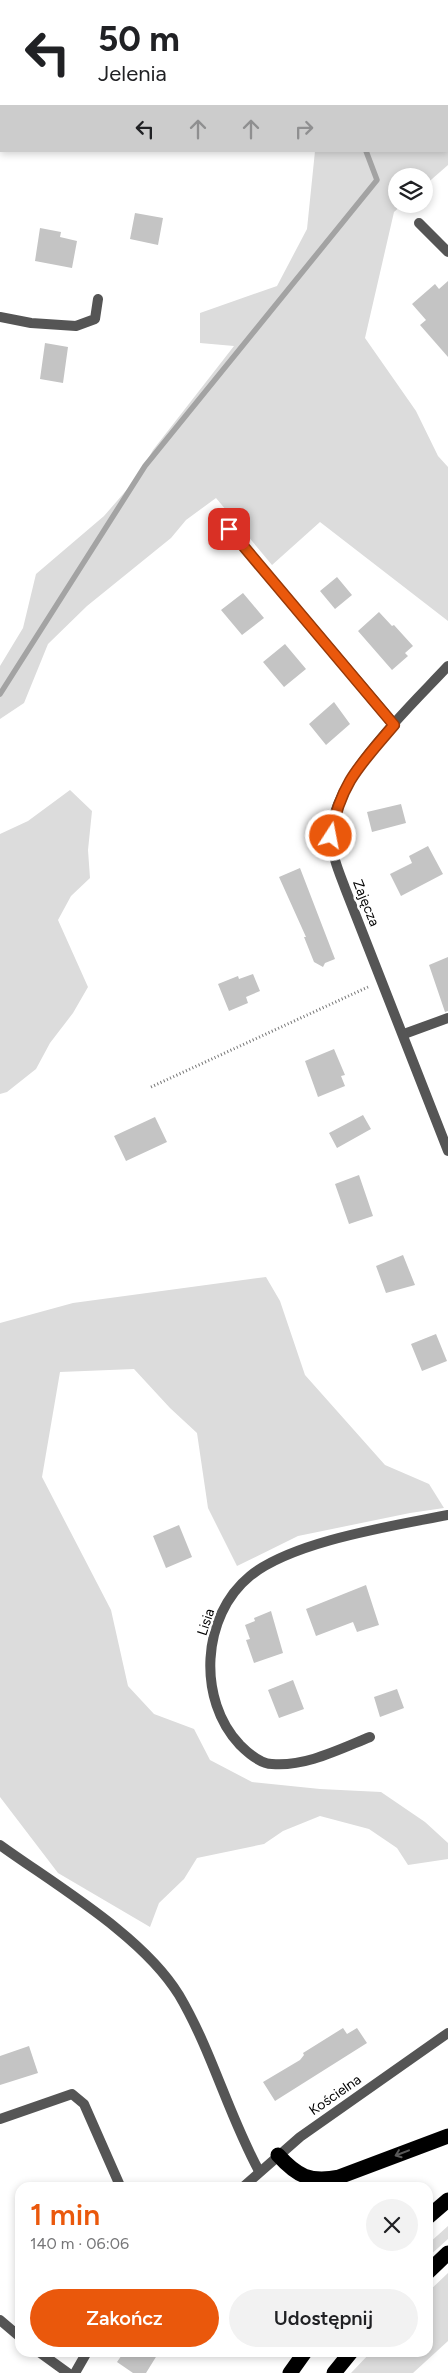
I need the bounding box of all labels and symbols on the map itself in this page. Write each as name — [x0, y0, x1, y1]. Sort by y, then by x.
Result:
pin — [208, 508, 250, 550]
position arrow — [304, 809, 356, 861]
street label: Zajęcza — [349, 877, 383, 929]
street label: Lisia — [194, 1606, 218, 1638]
street label: Kościelna — [306, 2071, 364, 2119]
one-way arrow — [395, 2149, 411, 2158]

